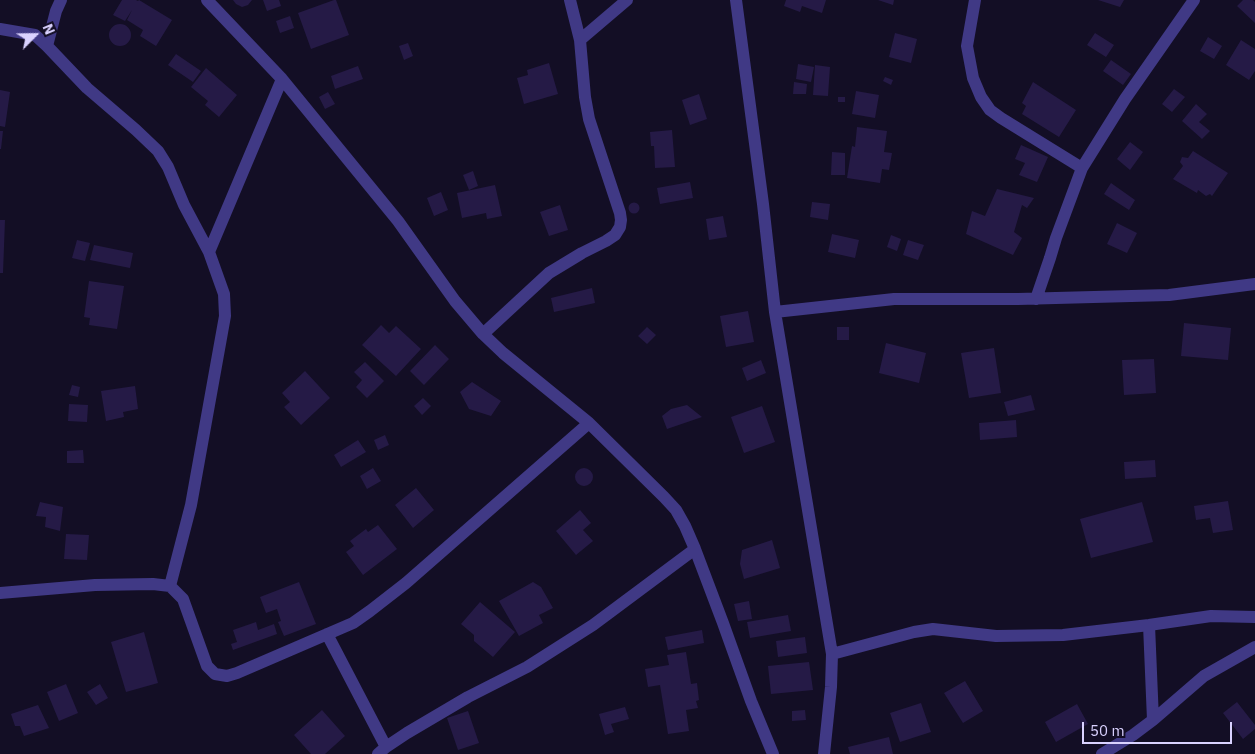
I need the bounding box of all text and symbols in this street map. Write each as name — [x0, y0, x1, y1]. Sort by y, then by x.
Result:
north arrow — [10, 10, 60, 60]
text: N — [39, 21, 59, 37]
scale bar — [1085, 712, 1235, 744]
text: 50 m — [1090, 721, 1125, 740]

